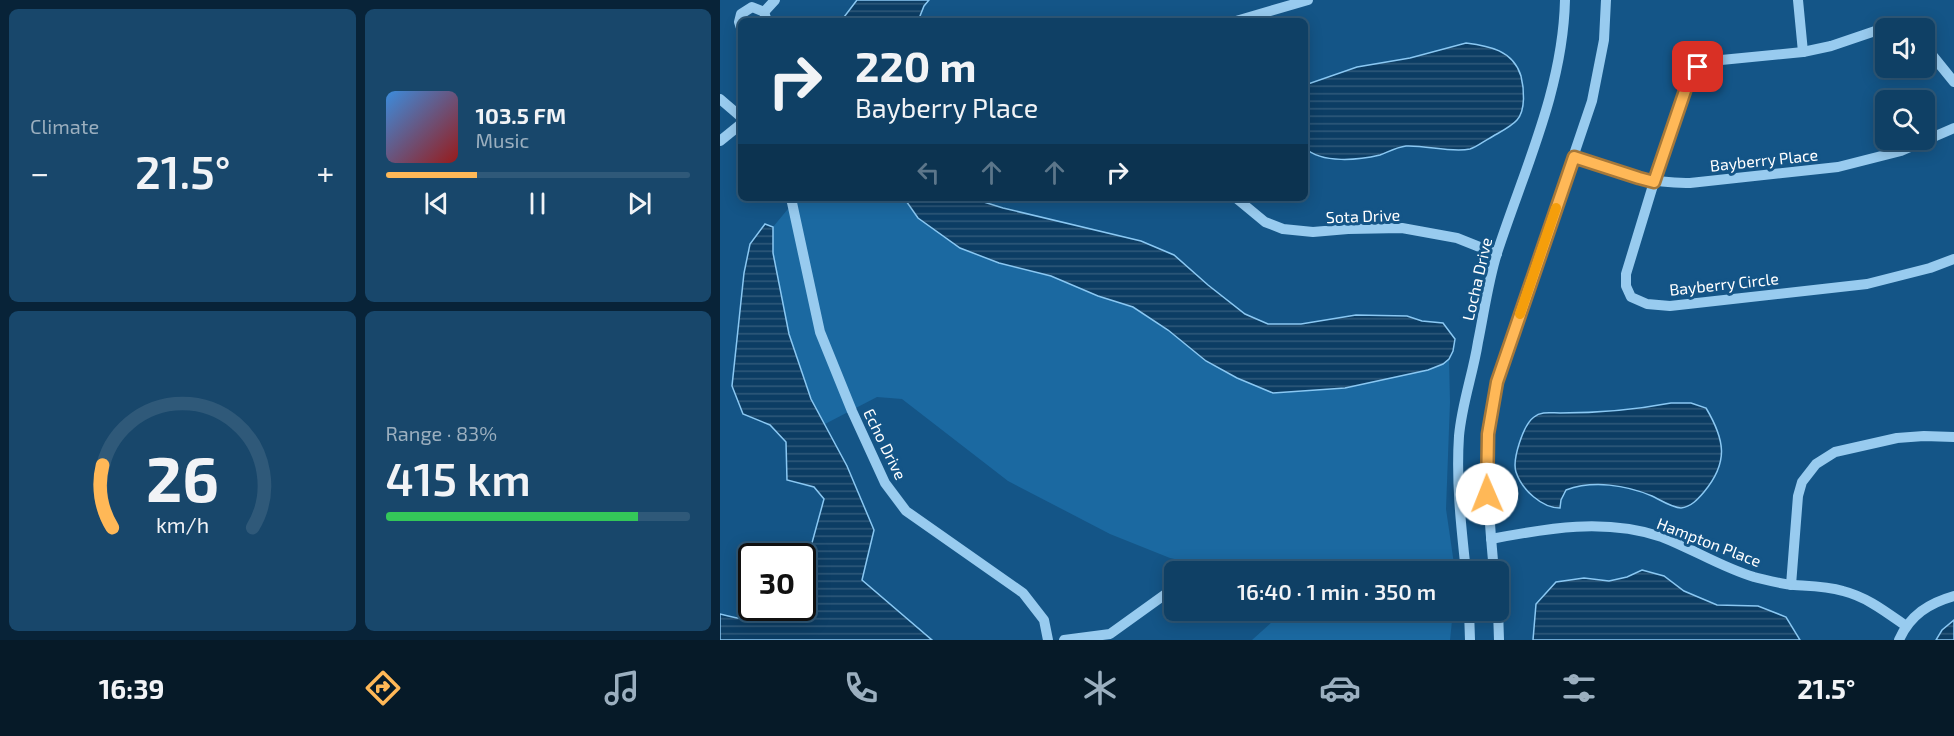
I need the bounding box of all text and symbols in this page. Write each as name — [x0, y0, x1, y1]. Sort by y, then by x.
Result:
map controls — [1875, 18, 1935, 150]
button: sound — [1875, 18, 1935, 78]
text: 220 m — [855, 40, 976, 90]
pin — [1672, 41, 1723, 92]
icon: right — [756, 42, 834, 120]
icon: arrive — [1681, 50, 1714, 83]
button: search — [1875, 90, 1935, 150]
text: Bayberry Place — [855, 91, 1038, 123]
text: 103.5 FM — [476, 102, 566, 128]
text: Climate — [30, 114, 99, 138]
text: Music — [476, 128, 529, 152]
text: 21.5° — [135, 144, 231, 198]
street label: Bayberry Place — [1709, 144, 1819, 175]
text: − — [30, 152, 49, 192]
text: + — [316, 152, 334, 192]
icon: left — [912, 156, 945, 189]
icon: ahead — [975, 156, 1008, 189]
icon: ahead — [1038, 156, 1071, 189]
icon: right — [1101, 156, 1134, 189]
icon: previous — [420, 187, 453, 220]
icon: pause — [521, 187, 554, 220]
icon: next — [623, 187, 656, 220]
street label: Sota Drive — [1325, 205, 1401, 226]
street label: Locha Drive — [1458, 235, 1495, 322]
street label: Bayberry Circle — [1668, 268, 1780, 299]
street label: Echo Drive — [860, 405, 911, 482]
text: Range · 83% — [386, 421, 497, 445]
text: 26 — [146, 440, 219, 515]
text: 415 km — [386, 451, 531, 505]
position arrow — [1455, 462, 1519, 526]
text: km/h — [156, 512, 209, 537]
street label: Hampton Place — [1654, 513, 1764, 570]
speed limit sign: 30 — [738, 543, 816, 621]
text: 16:40 · 1 min · 350 m — [1237, 578, 1436, 604]
icon: directions — [362, 667, 404, 709]
icon: music — [601, 667, 643, 709]
icon: phone — [840, 667, 882, 709]
icon: climate — [1079, 667, 1121, 709]
icon: car — [1319, 667, 1361, 709]
icon: filters — [1558, 667, 1600, 709]
text: 16:39 — [99, 672, 164, 704]
text: 21.5° — [1797, 672, 1855, 704]

